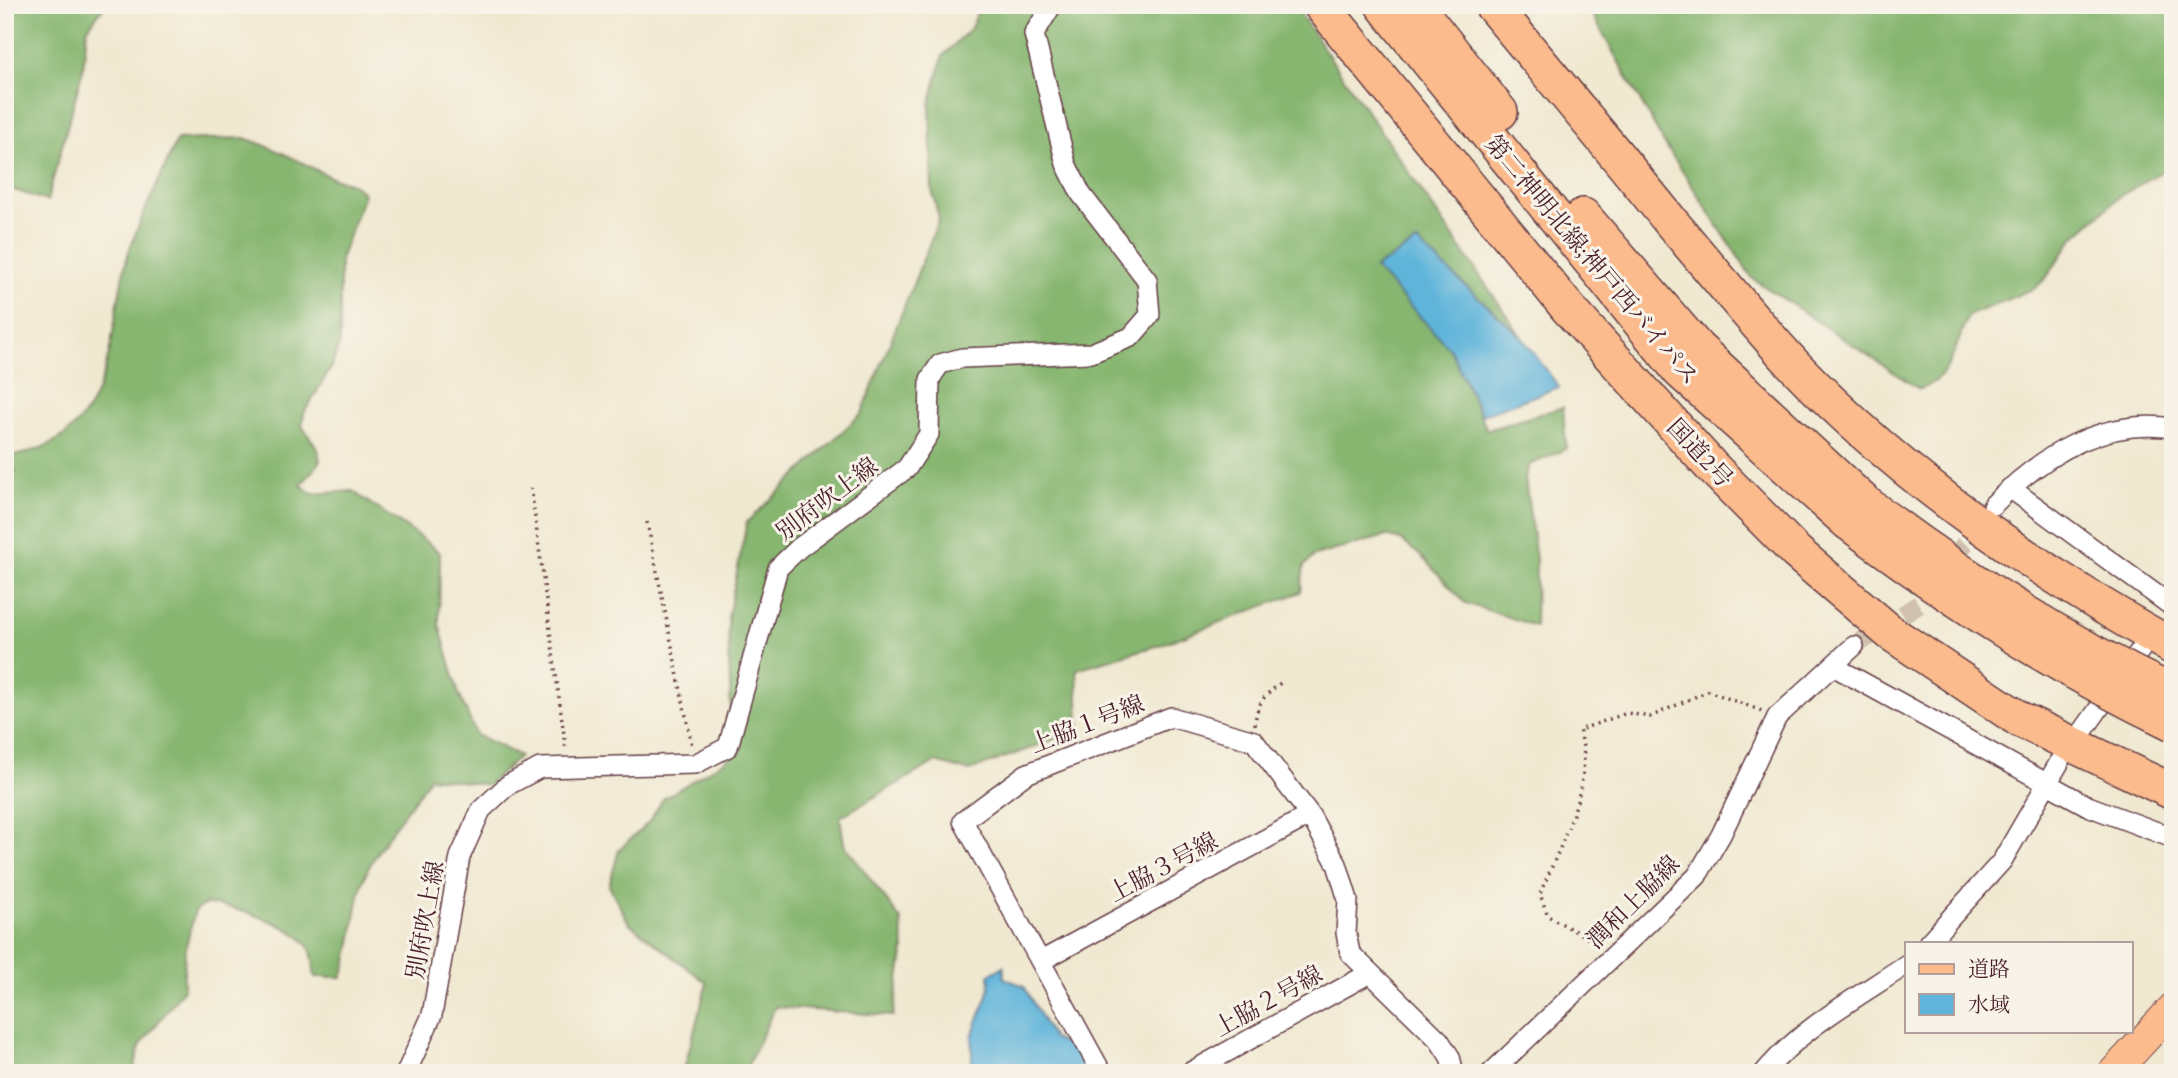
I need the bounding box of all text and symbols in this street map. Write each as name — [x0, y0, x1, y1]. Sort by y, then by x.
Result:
street label: 第二神明北線;神戸西バイパス — [1479, 128, 1706, 391]
street label: 国道2号 — [1661, 412, 1740, 494]
street label: 別府吹上線 — [769, 450, 884, 547]
street label: 上脇１号線 — [1025, 688, 1148, 760]
street label: 上脇３号線 — [1103, 825, 1223, 908]
street label: 潤和上脇線 — [1579, 848, 1686, 955]
street label: 別府吹上線 — [399, 858, 450, 982]
legend — [1905, 942, 2132, 1032]
text: 道路 — [1968, 955, 2010, 982]
street label: 上脇２号線 — [1208, 958, 1328, 1043]
text: 水域 — [1968, 991, 2010, 1018]

